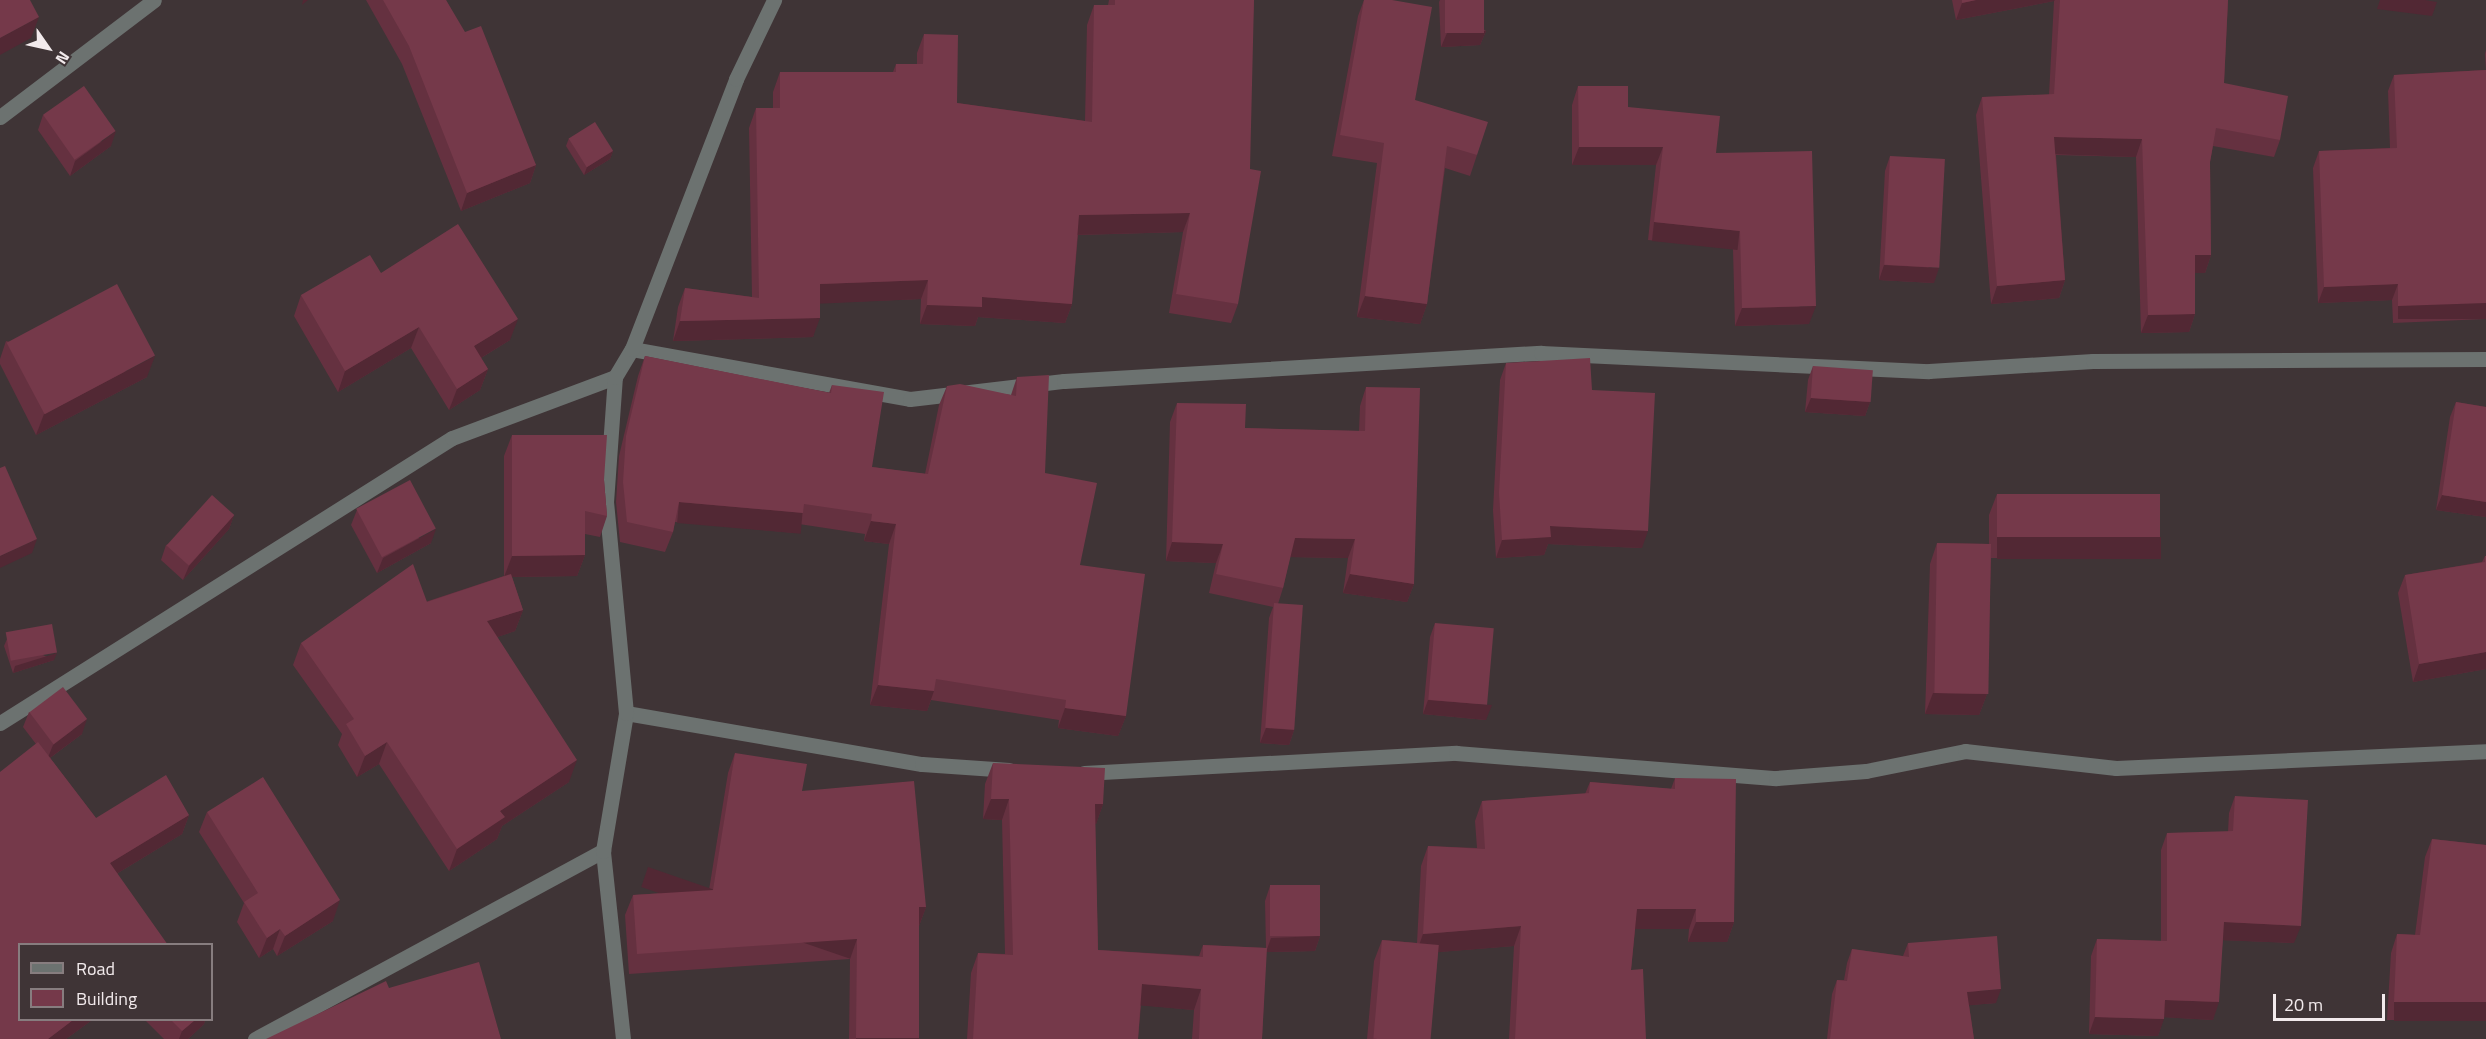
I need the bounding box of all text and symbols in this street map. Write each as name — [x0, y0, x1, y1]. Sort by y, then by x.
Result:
north arrow — [18, 18, 78, 78]
text: N — [50, 47, 76, 69]
legend — [18, 943, 213, 1021]
text: Road — [76, 955, 115, 982]
scale bar — [2276, 982, 2388, 1020]
text: Building — [76, 985, 137, 1012]
text: 20 m — [2284, 991, 2323, 1018]

